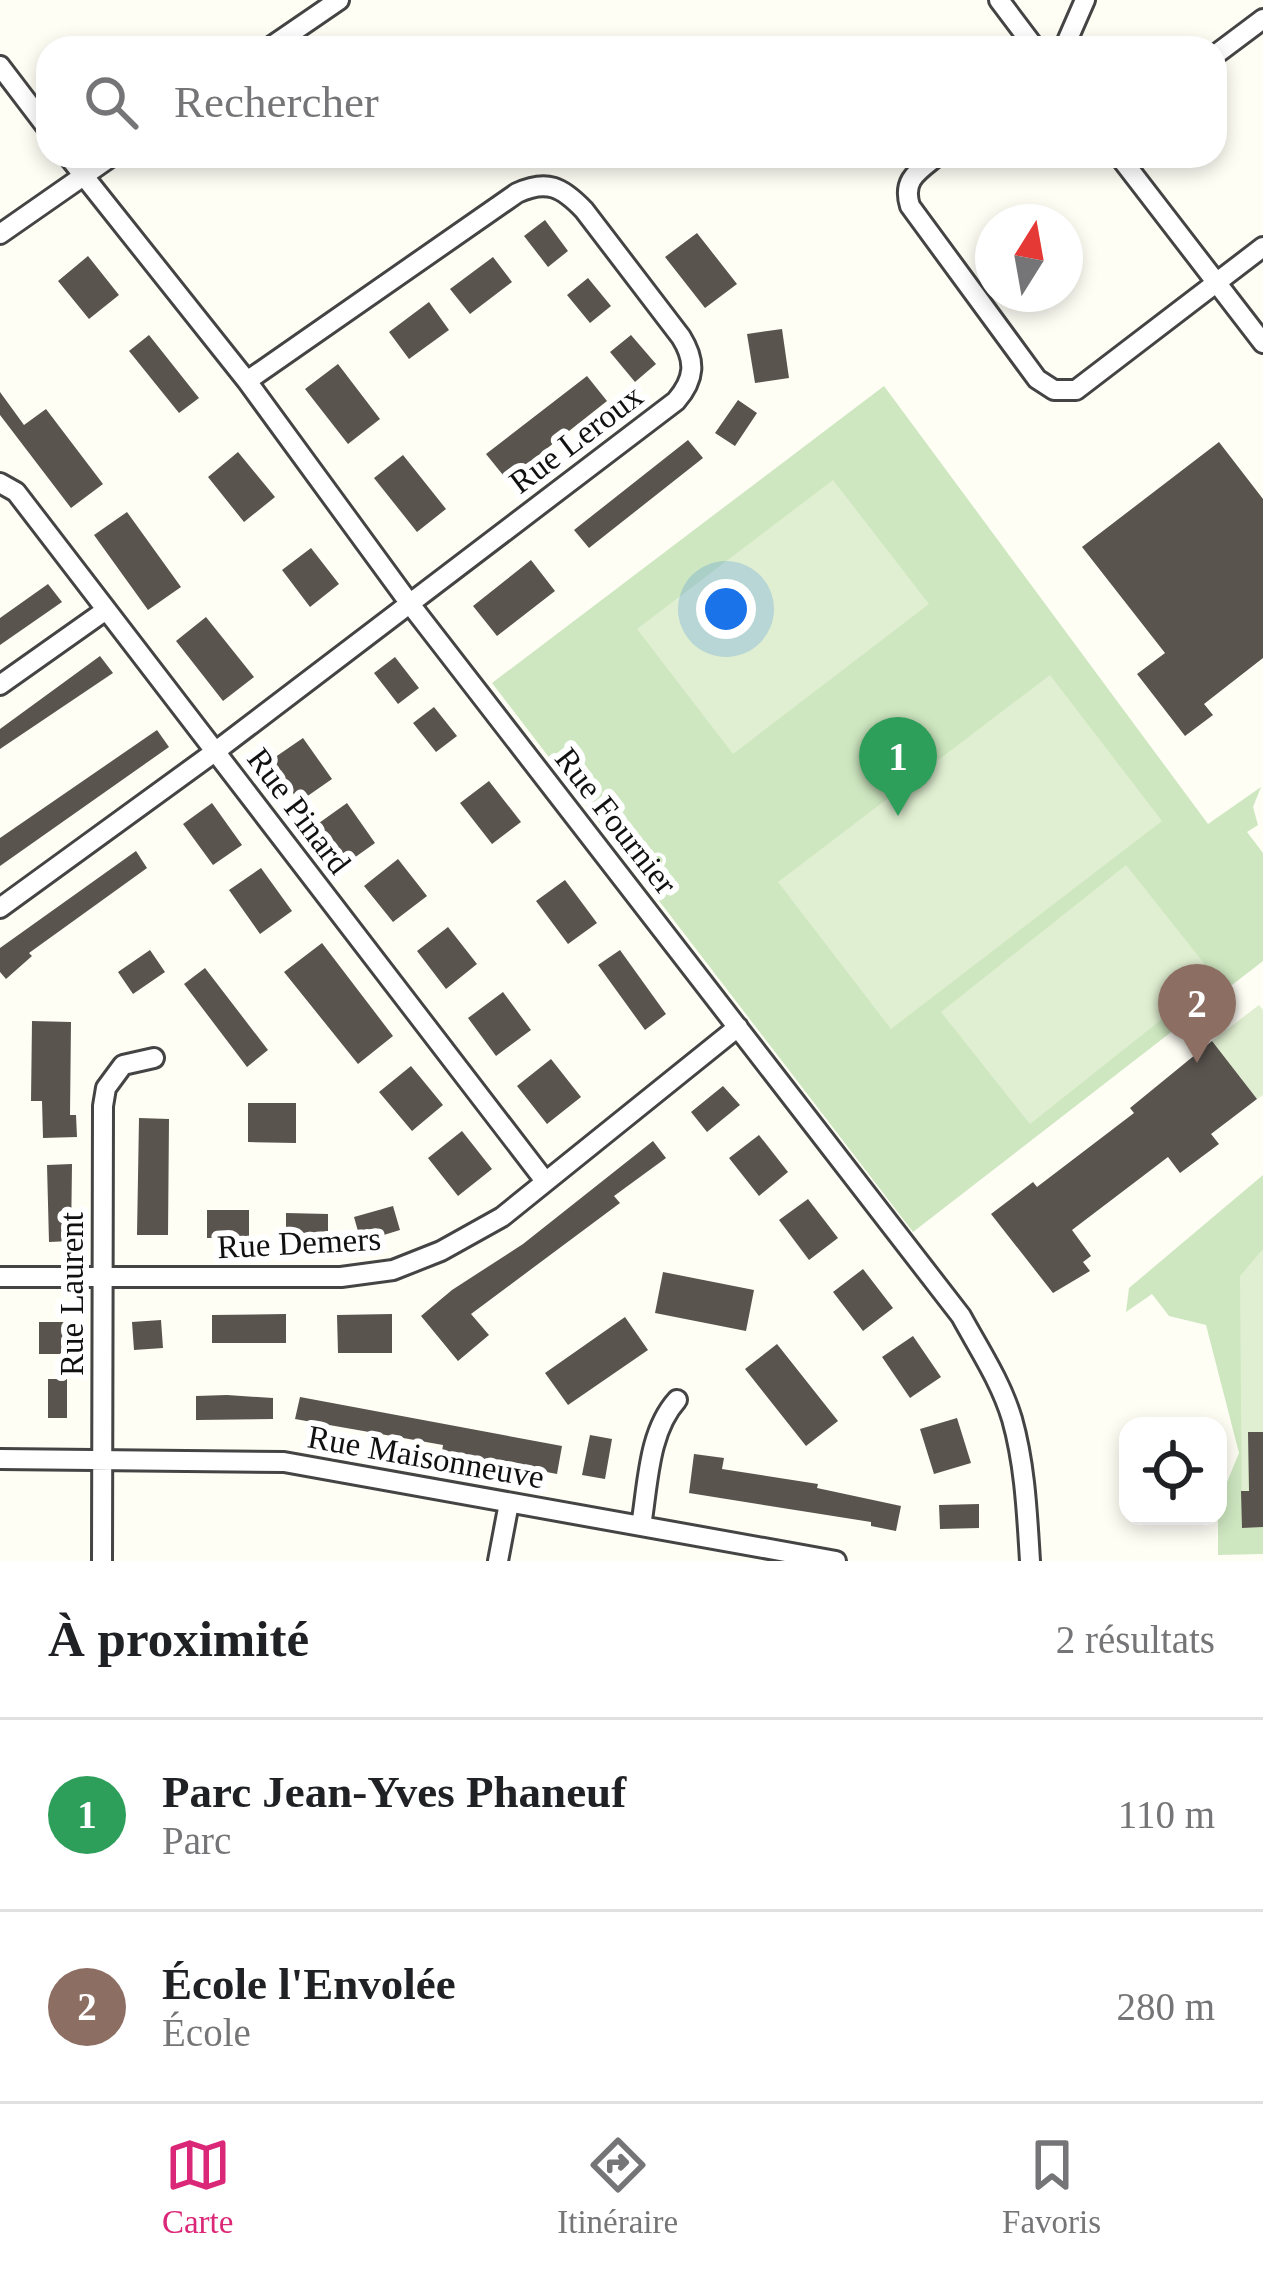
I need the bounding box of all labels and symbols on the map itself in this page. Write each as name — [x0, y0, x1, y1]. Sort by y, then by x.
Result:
north arrow — [975, 204, 1083, 312]
street label: Rue Leroux — [503, 377, 650, 501]
your location — [696, 579, 756, 639]
pin: 1 — [859, 717, 937, 816]
street label: Rue Pinard — [240, 741, 358, 881]
street label: Rue Fournier — [548, 741, 684, 901]
pin: 2 — [1158, 964, 1236, 1063]
street label: Rue Laurent — [54, 1212, 90, 1376]
street label: Rue Demers — [216, 1221, 382, 1265]
street label: Rue Maisonneuve — [305, 1419, 547, 1495]

